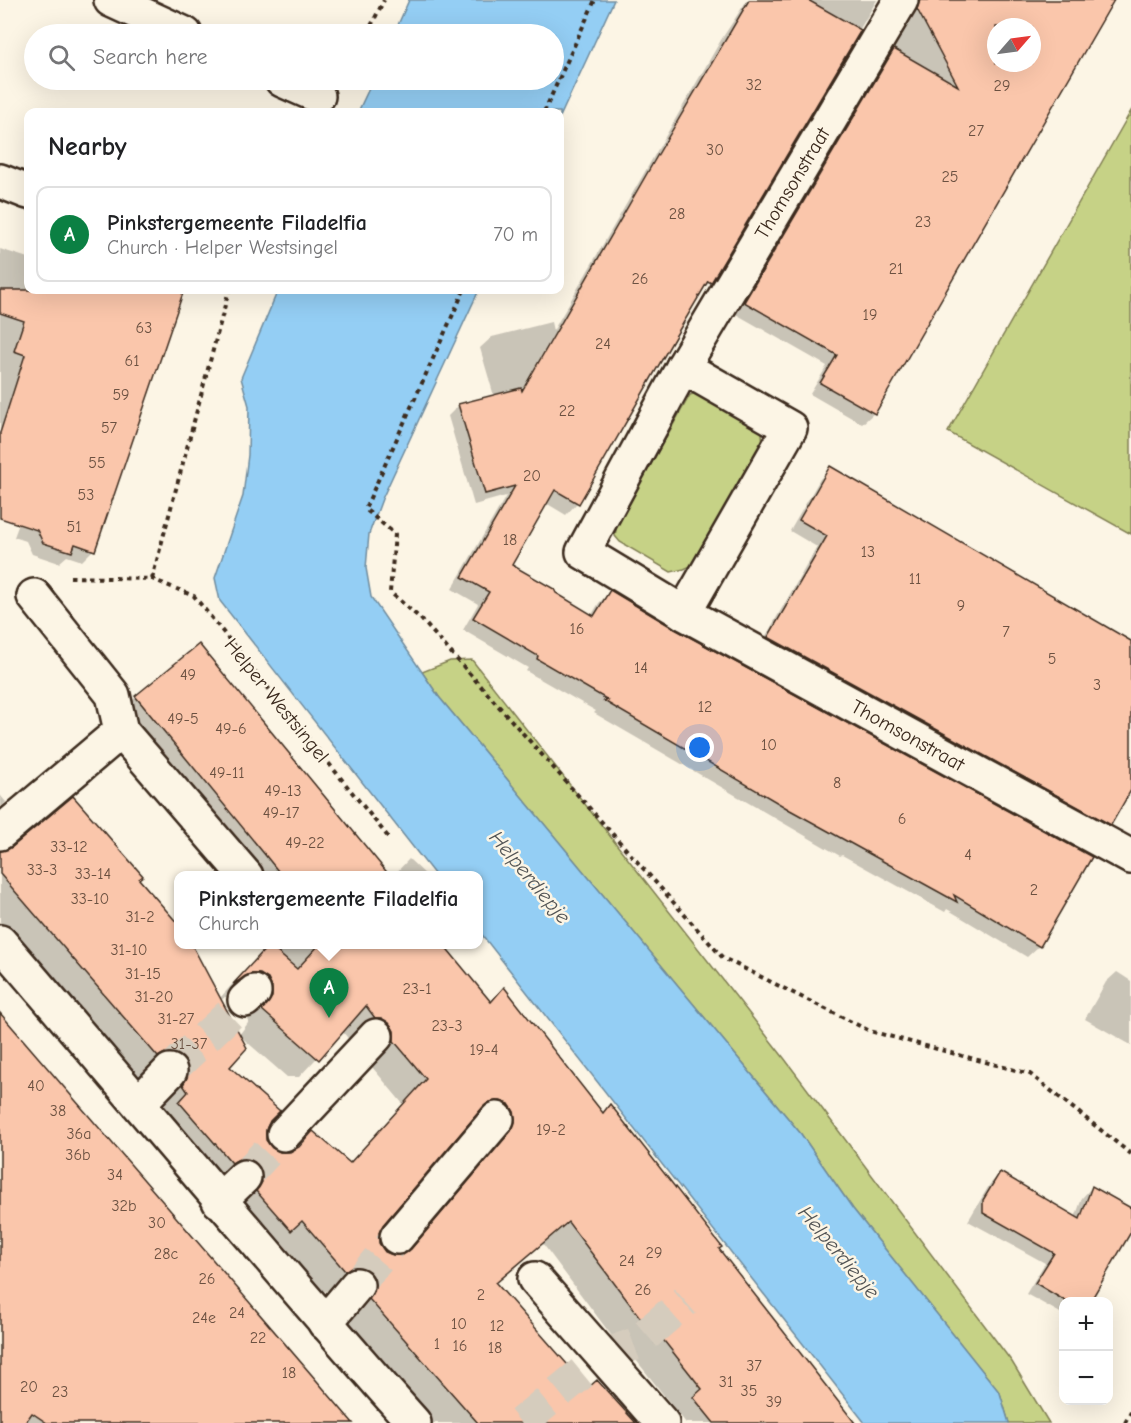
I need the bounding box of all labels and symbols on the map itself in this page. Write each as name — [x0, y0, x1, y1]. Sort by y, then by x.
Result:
north arrow — [987, 18, 1041, 72]
house number: 32 — [746, 76, 762, 94]
house number: 29 — [994, 77, 1010, 95]
street label: Thomsonstraat — [750, 122, 835, 243]
house number: 27 — [968, 122, 984, 140]
house number: 30 — [706, 141, 724, 159]
house number: 25 — [941, 168, 959, 186]
house number: 28 — [669, 205, 685, 223]
house number: 23 — [915, 213, 931, 231]
house number: 21 — [889, 260, 903, 278]
house number: 26 — [631, 270, 649, 288]
house number: 19 — [863, 306, 877, 324]
house number: 63 — [136, 319, 152, 337]
house number: 24 — [595, 335, 611, 353]
house number: 61 — [124, 352, 140, 370]
house number: 59 — [112, 386, 130, 404]
house number: 22 — [559, 402, 575, 420]
house number: 57 — [101, 419, 118, 437]
house number: 55 — [88, 454, 106, 472]
house number: 20 — [523, 467, 541, 485]
house number: 53 — [78, 486, 94, 504]
house number: 51 — [66, 518, 82, 536]
house number: 18 — [503, 531, 517, 549]
house number: 13 — [861, 543, 875, 561]
house number: 11 — [909, 570, 921, 588]
house number: 9 — [957, 597, 965, 615]
house number: 16 — [569, 620, 585, 638]
house number: 7 — [1002, 623, 1010, 641]
street label: Helper Westsingel — [220, 634, 334, 767]
house number: 5 — [1048, 650, 1056, 668]
house number: 14 — [634, 659, 648, 677]
house number: 49 — [180, 666, 196, 684]
house number: 3 — [1093, 676, 1101, 694]
street label: Thomsonstraat — [847, 695, 970, 777]
house number: 12 — [698, 698, 712, 716]
house number: 49-5 — [167, 710, 199, 728]
house number: 49-6 — [215, 720, 247, 738]
your location — [685, 733, 714, 762]
house number: 10 — [761, 736, 777, 754]
house number: 49-11 — [209, 764, 245, 782]
house number: 8 — [833, 774, 841, 792]
house number: 49-13 — [264, 782, 302, 800]
house number: 49-17 — [263, 804, 300, 822]
house number: 6 — [898, 810, 906, 828]
water label: Helperdiepje — [484, 826, 576, 929]
house number: 49-22 — [285, 834, 325, 852]
house number: 33-12 — [50, 838, 88, 856]
house number: 4 — [964, 846, 972, 864]
house number: 33-3 — [27, 861, 57, 879]
house number: 33-14 — [75, 865, 111, 883]
house number: 2 — [1030, 881, 1038, 899]
house number: 33-10 — [71, 890, 109, 908]
house number: 31-2 — [125, 908, 155, 926]
house number: 31-10 — [111, 941, 147, 959]
house number: 31-15 — [125, 965, 161, 983]
pin: A — [310, 968, 348, 1018]
house number: 23-1 — [402, 980, 432, 998]
house number: 31-20 — [135, 988, 173, 1006]
house number: 31-27 — [158, 1010, 195, 1028]
house number: 23-3 — [432, 1017, 463, 1035]
house number: 31-37 — [171, 1035, 208, 1053]
house number: 19-4 — [469, 1041, 499, 1059]
house number: 40 — [27, 1077, 45, 1095]
house number: 38 — [50, 1102, 66, 1120]
house number: 19-2 — [536, 1121, 566, 1139]
house number: 36a — [66, 1125, 92, 1143]
house number: 36b — [65, 1146, 91, 1164]
house number: 34 — [107, 1166, 123, 1184]
house number: 32b — [111, 1197, 137, 1215]
water label: Helperdiepje — [793, 1201, 885, 1304]
house number: 30 — [148, 1214, 166, 1232]
house number: 29 — [646, 1244, 662, 1262]
house number: 28c — [154, 1245, 178, 1263]
house number: 24 — [619, 1252, 635, 1270]
house number: 26 — [198, 1270, 216, 1288]
house number: 26 — [634, 1281, 652, 1299]
house number: 2 — [477, 1286, 485, 1304]
house number: 24 — [229, 1304, 245, 1322]
house number: 24e — [192, 1309, 216, 1327]
house number: 10 — [451, 1315, 467, 1333]
house number: 12 — [490, 1317, 504, 1335]
house number: 22 — [250, 1329, 266, 1347]
house number: 1 — [434, 1335, 440, 1353]
house number: 16 — [452, 1337, 468, 1355]
house number: 18 — [488, 1339, 502, 1357]
house number: 37 — [746, 1357, 762, 1375]
house number: 18 — [282, 1364, 296, 1382]
house number: 31 — [719, 1373, 733, 1391]
house number: 20 — [20, 1378, 38, 1396]
house number: 35 — [741, 1382, 757, 1400]
house number: 23 — [52, 1383, 68, 1401]
house number: 39 — [766, 1393, 782, 1411]

